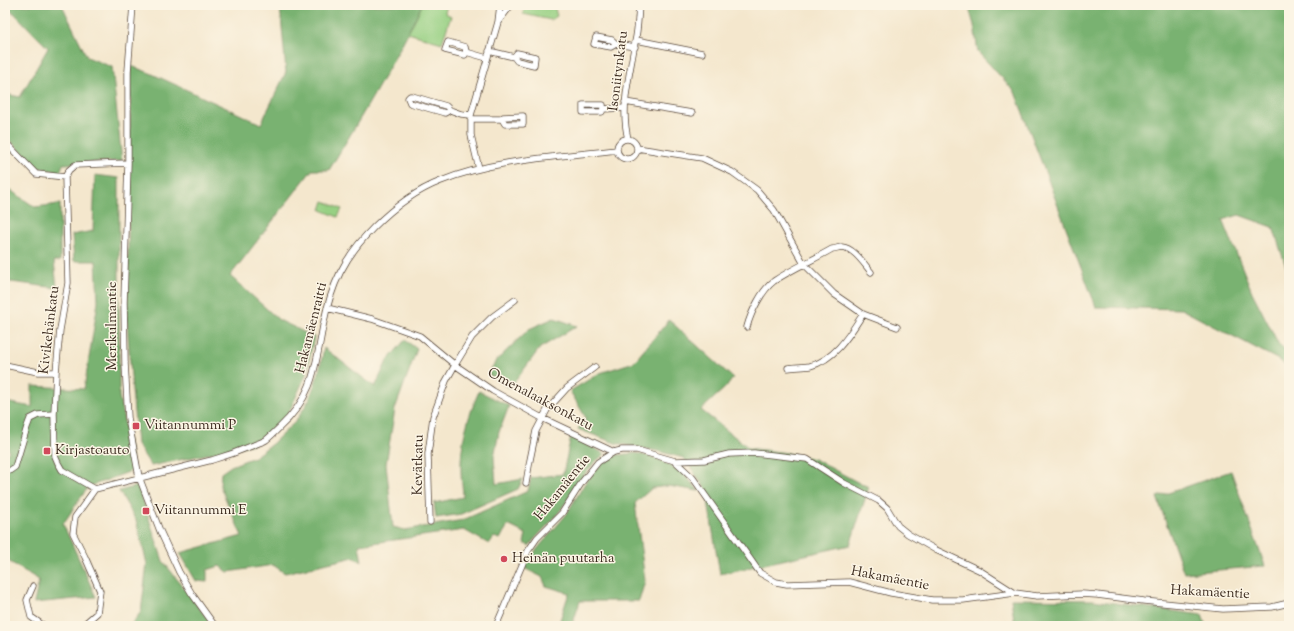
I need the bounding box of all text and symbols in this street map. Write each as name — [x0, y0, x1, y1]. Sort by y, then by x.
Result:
street label: Isoniitynkatu — [604, 30, 634, 112]
street label: Hakamäenraitti — [291, 280, 333, 376]
street label: Merikulmantie — [103, 281, 123, 371]
street label: Kivikehänkatu — [35, 285, 65, 375]
street label: Omenalaaksonkatu — [484, 364, 596, 436]
place label: Viitannummi P — [144, 416, 236, 436]
marker: Viitannummi P — [131, 421, 141, 431]
street label: Kevätkatu — [408, 434, 430, 496]
place label: Kirjastoauto — [55, 441, 130, 461]
marker: Kirjastoauto — [42, 446, 52, 456]
street label: Hakamäentie — [530, 451, 596, 525]
place label: Viitannummi E — [154, 501, 247, 521]
marker: Viitannummi E — [141, 506, 151, 516]
place label: Heinän puutarha — [512, 549, 615, 569]
marker: Heinän puutarha — [499, 554, 509, 564]
street label: Hakamäentie — [849, 562, 931, 596]
street label: Hakamäentie — [1170, 581, 1250, 605]

